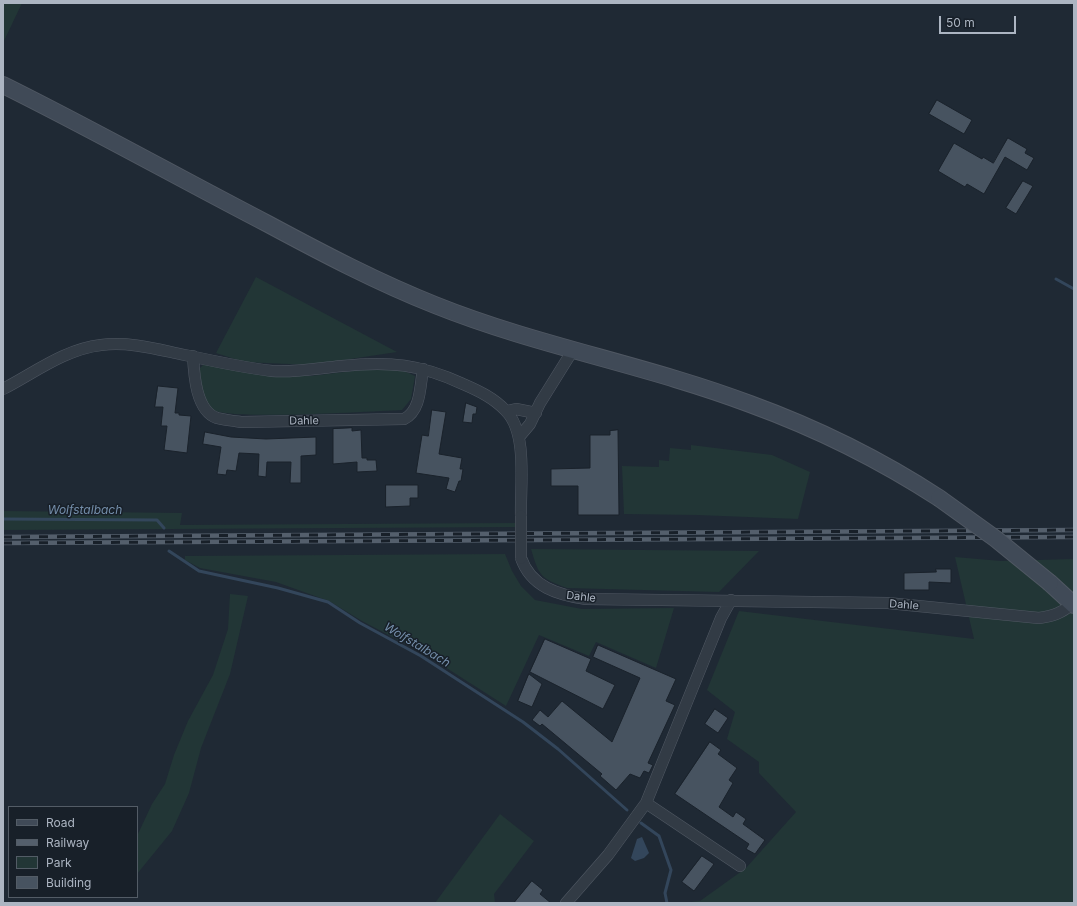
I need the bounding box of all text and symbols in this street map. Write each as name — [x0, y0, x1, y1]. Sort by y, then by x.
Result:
scale bar — [941, 8, 1018, 34]
text: 50 m — [946, 15, 975, 30]
street label: Dahle — [289, 414, 319, 428]
water label: Wolfstalbach — [48, 503, 122, 517]
street label: Dahle — [566, 589, 596, 605]
street label: Dahle — [889, 597, 919, 613]
water label: Wolfstalbach — [381, 620, 453, 670]
legend — [8, 806, 138, 898]
text: Road — [46, 815, 75, 830]
text: Railway — [46, 835, 89, 850]
text: Park — [46, 855, 72, 870]
text: Building — [46, 875, 91, 890]

